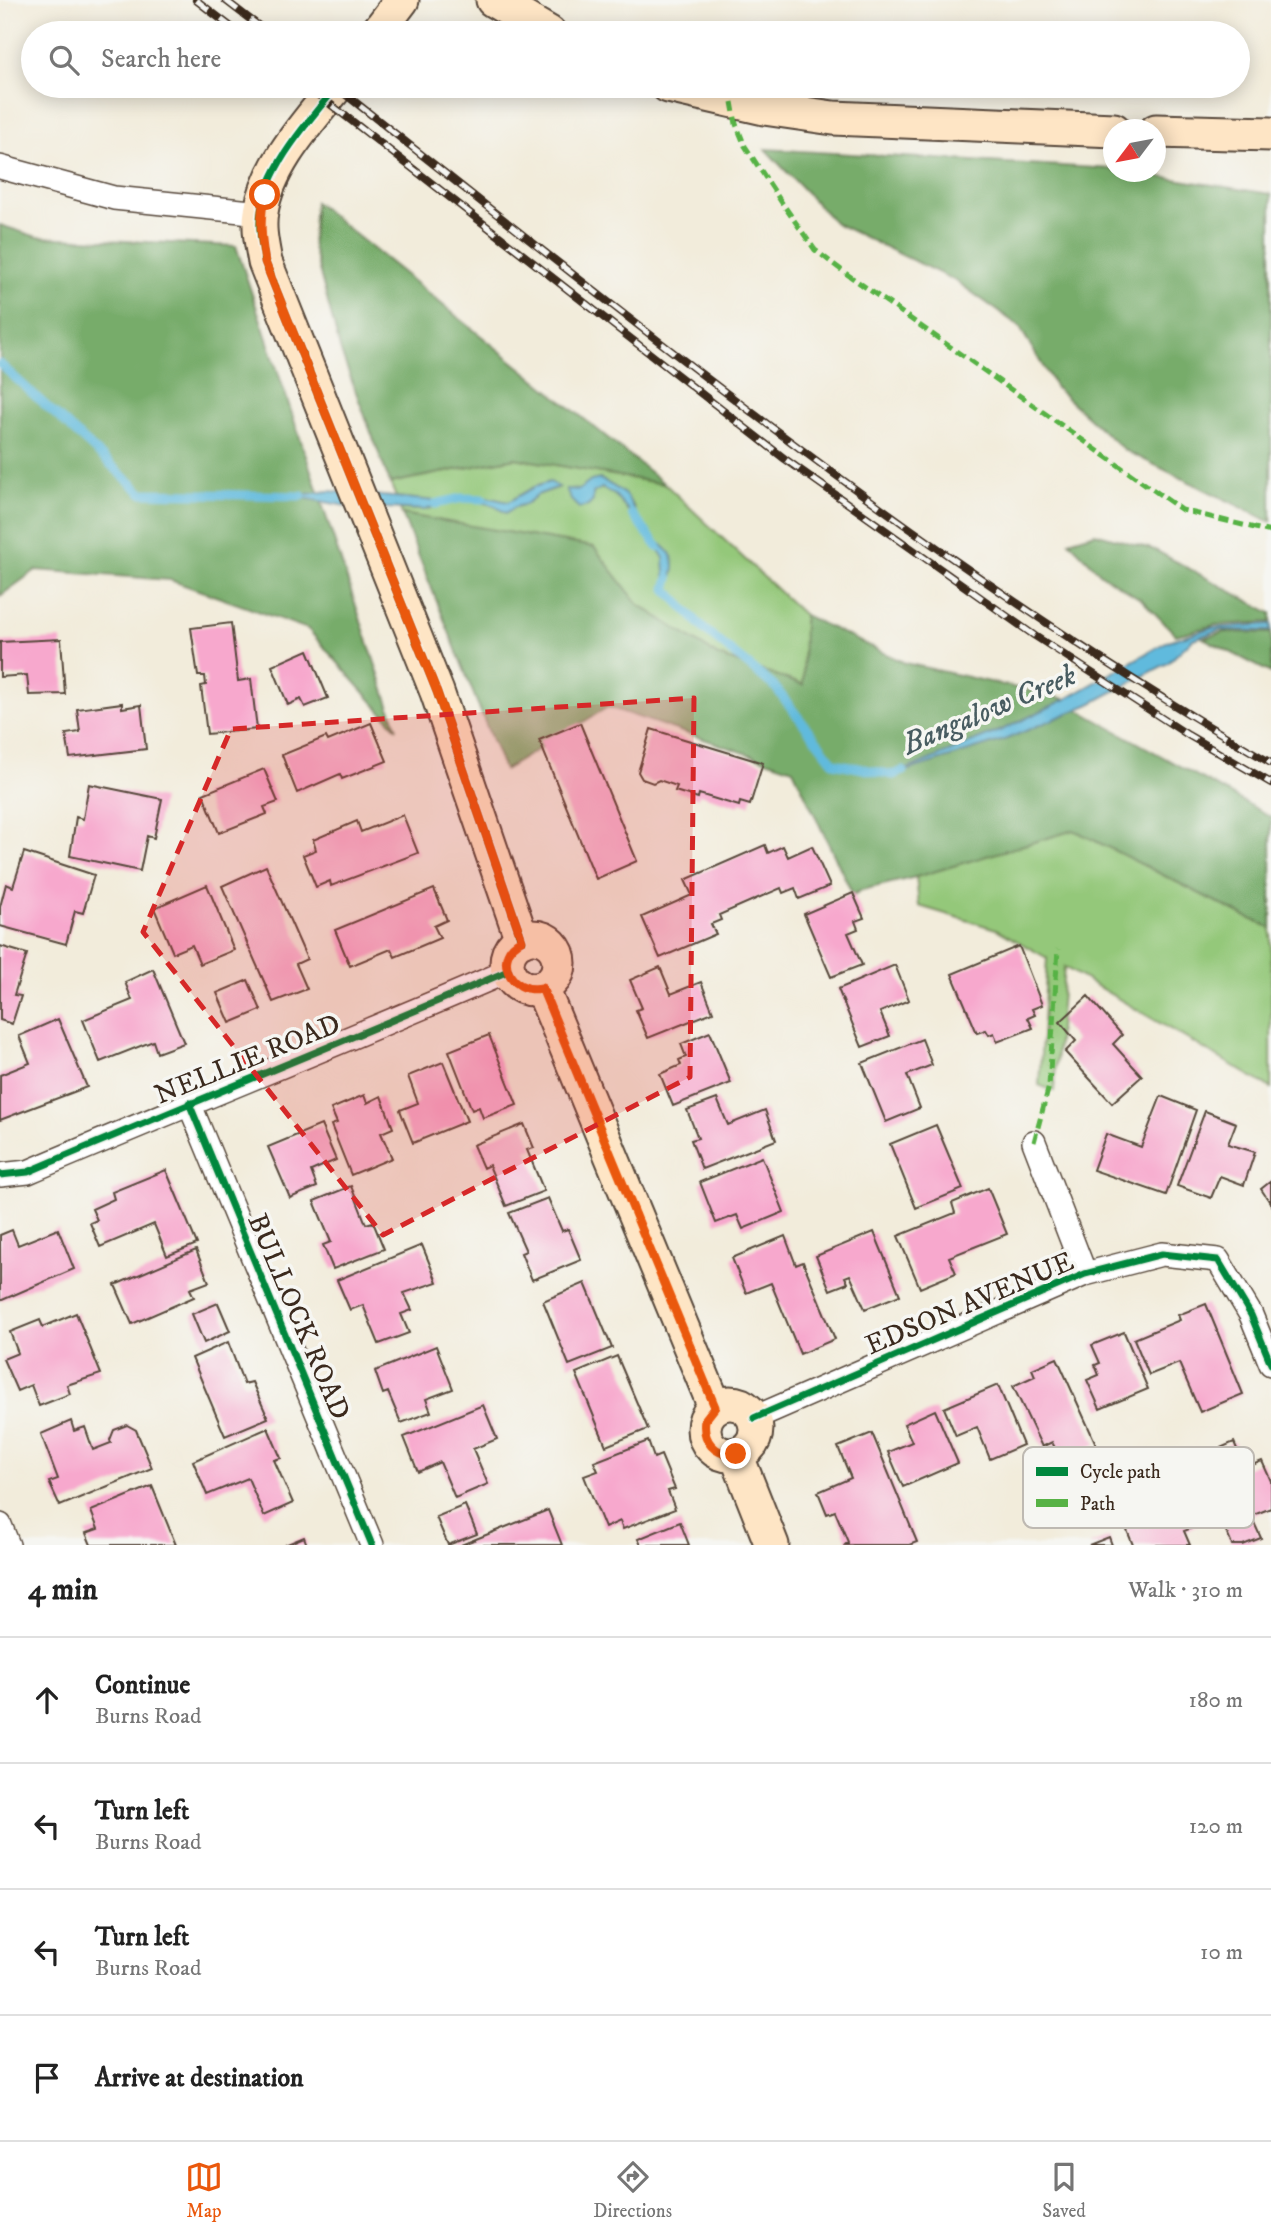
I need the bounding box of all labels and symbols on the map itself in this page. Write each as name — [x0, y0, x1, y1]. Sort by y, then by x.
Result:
north arrow — [1103, 119, 1166, 182]
route start — [249, 179, 280, 210]
water label: Bangalow Creek — [896, 657, 1082, 764]
street label: NELLIE ROAD — [150, 1006, 346, 1113]
street label: BULLOCK ROAD — [239, 1208, 358, 1425]
street label: EDSON AVENUE — [860, 1244, 1079, 1363]
route end — [720, 1438, 751, 1469]
legend — [1023, 1447, 1254, 1528]
text: Cycle path — [1080, 1461, 1161, 1484]
text: Path — [1080, 1493, 1115, 1516]

